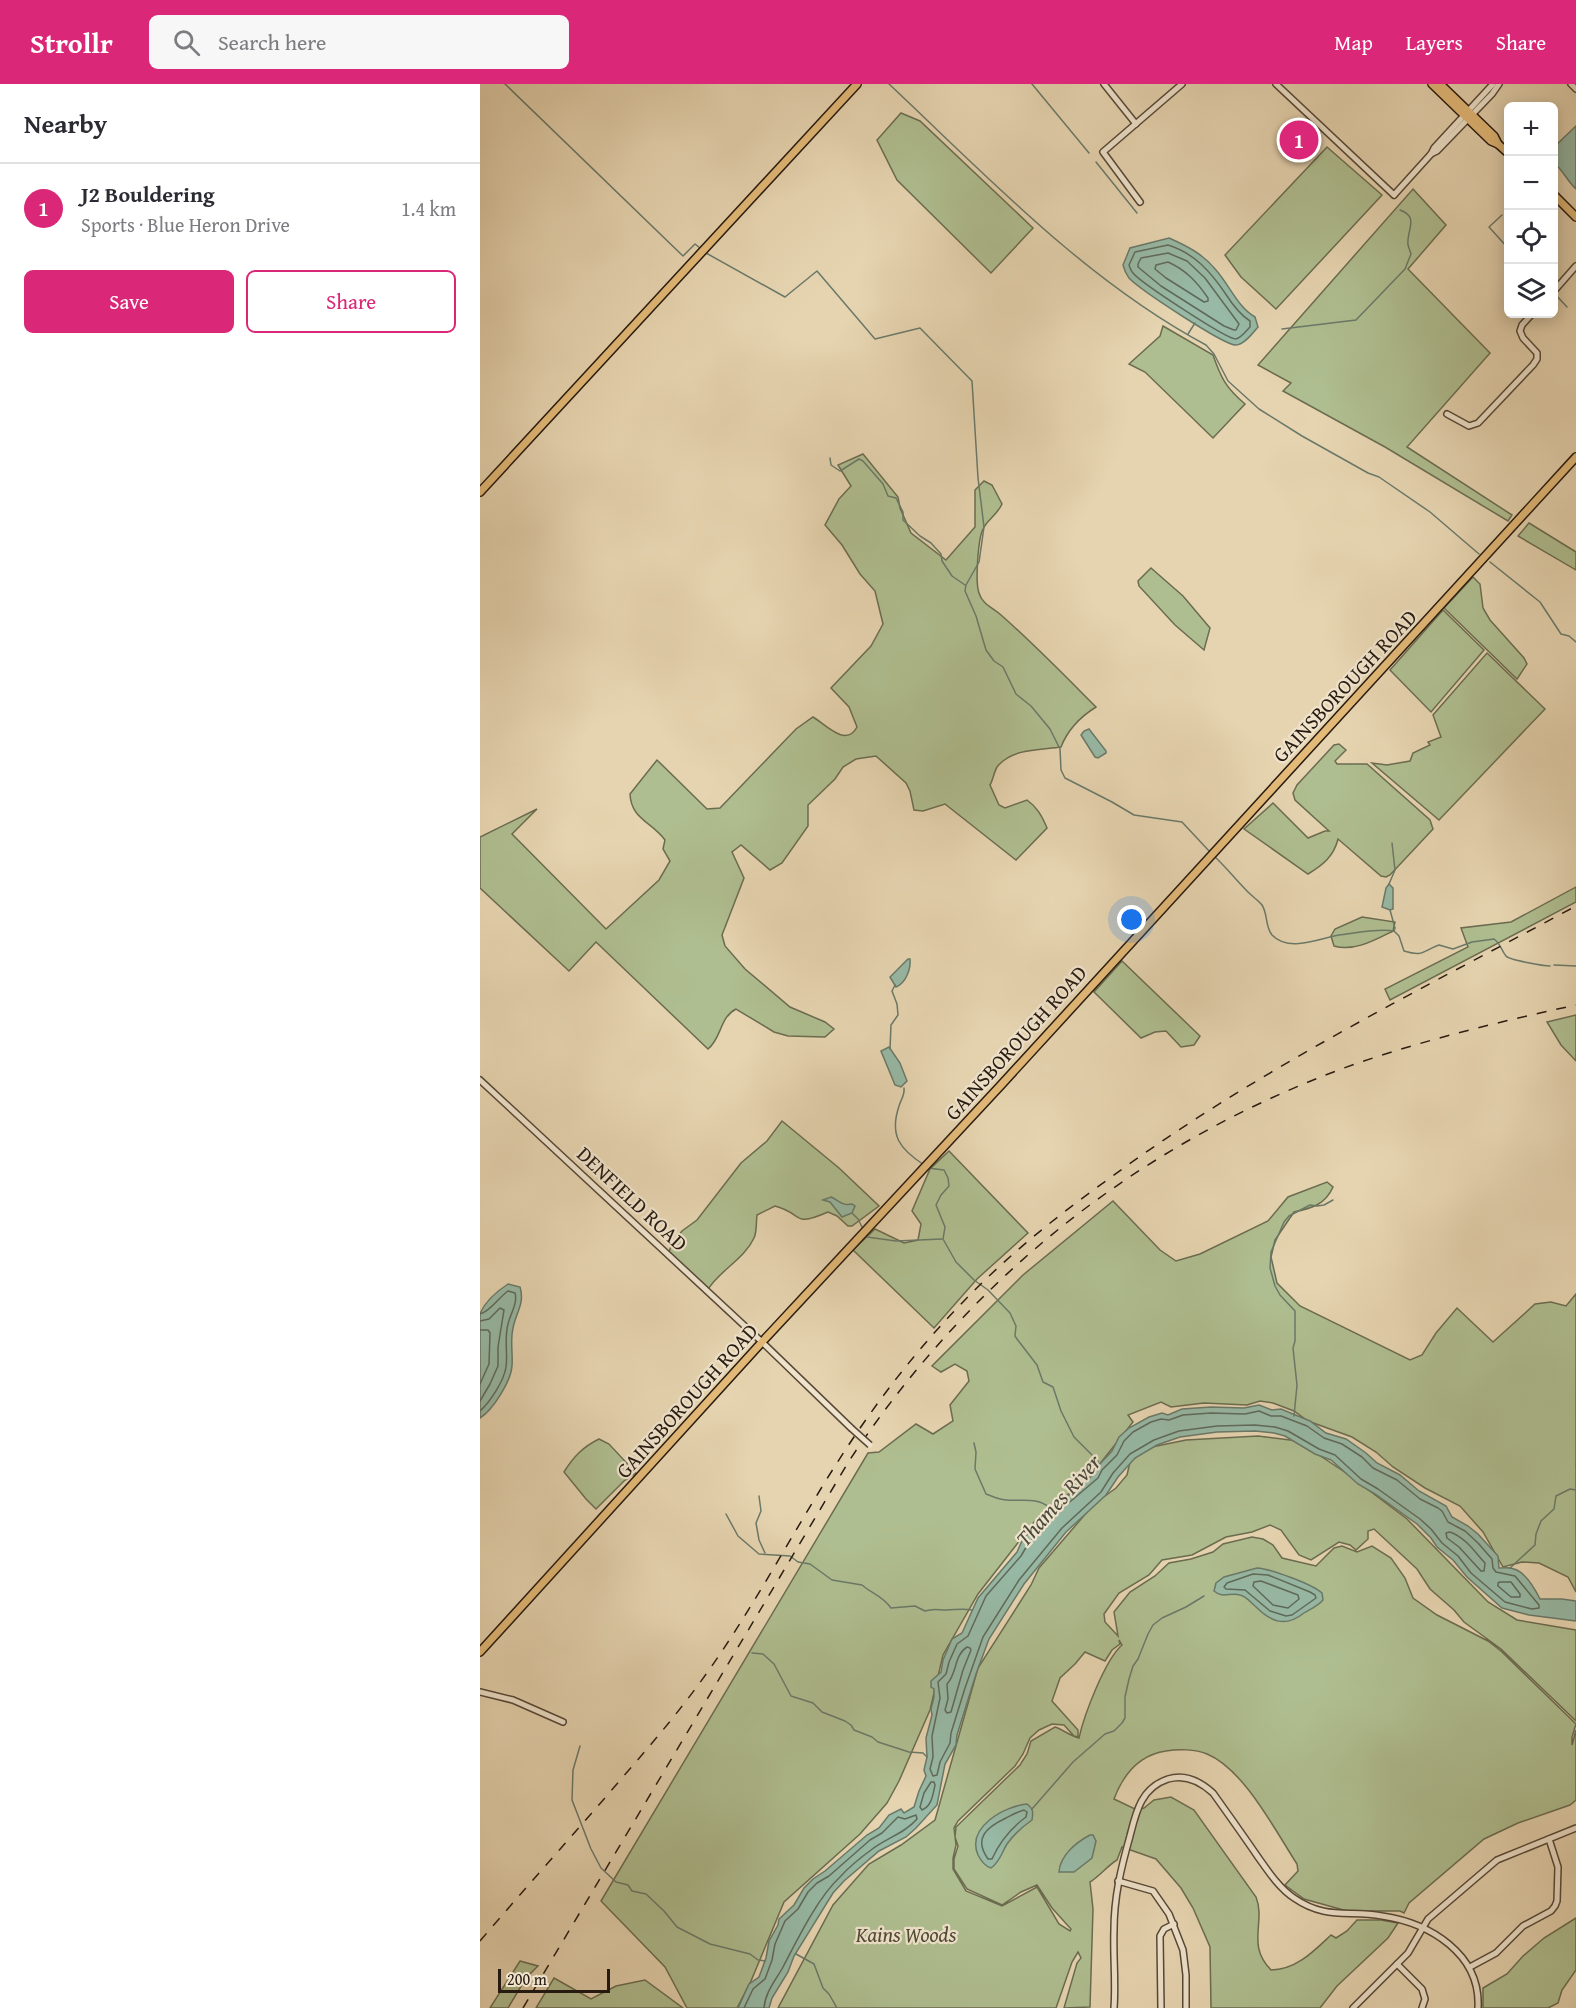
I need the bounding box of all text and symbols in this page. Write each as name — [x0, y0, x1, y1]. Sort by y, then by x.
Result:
search box — [149, 15, 569, 69]
text: Strollr — [30, 22, 113, 63]
icon: search — [170, 26, 203, 59]
text: Search here — [218, 26, 326, 58]
text: Map — [1334, 27, 1373, 58]
text: Layers — [1406, 27, 1463, 58]
text: Share — [1496, 27, 1546, 58]
map controls — [1504, 102, 1558, 318]
button: + — [1504, 102, 1558, 156]
text: Nearby — [24, 104, 107, 143]
pin: 1 — [1280, 118, 1318, 162]
button: − — [1504, 156, 1558, 210]
text: J2 Bouldering — [81, 178, 215, 210]
text: 1 — [38, 194, 49, 223]
text: 1.4 km — [401, 194, 456, 223]
text: Sports · Blue Heron Drive — [81, 210, 290, 239]
button: locate — [1504, 210, 1558, 264]
button: layers — [1504, 264, 1558, 318]
button: Save — [24, 270, 234, 333]
button: Share — [246, 270, 456, 333]
street label: GAINSBOROUGH ROAD — [1265, 602, 1424, 769]
your location — [1117, 905, 1146, 934]
street label: GAINSBOROUGH ROAD — [937, 958, 1094, 1127]
street label: DENFIELD ROAD — [570, 1139, 695, 1258]
street label: GAINSBOROUGH ROAD — [608, 1316, 765, 1485]
water label: Thames River — [1008, 1446, 1109, 1553]
park label: Kains Woods — [855, 1919, 957, 1950]
scale bar — [498, 1966, 610, 1994]
text: 200 m — [507, 1967, 547, 1991]

